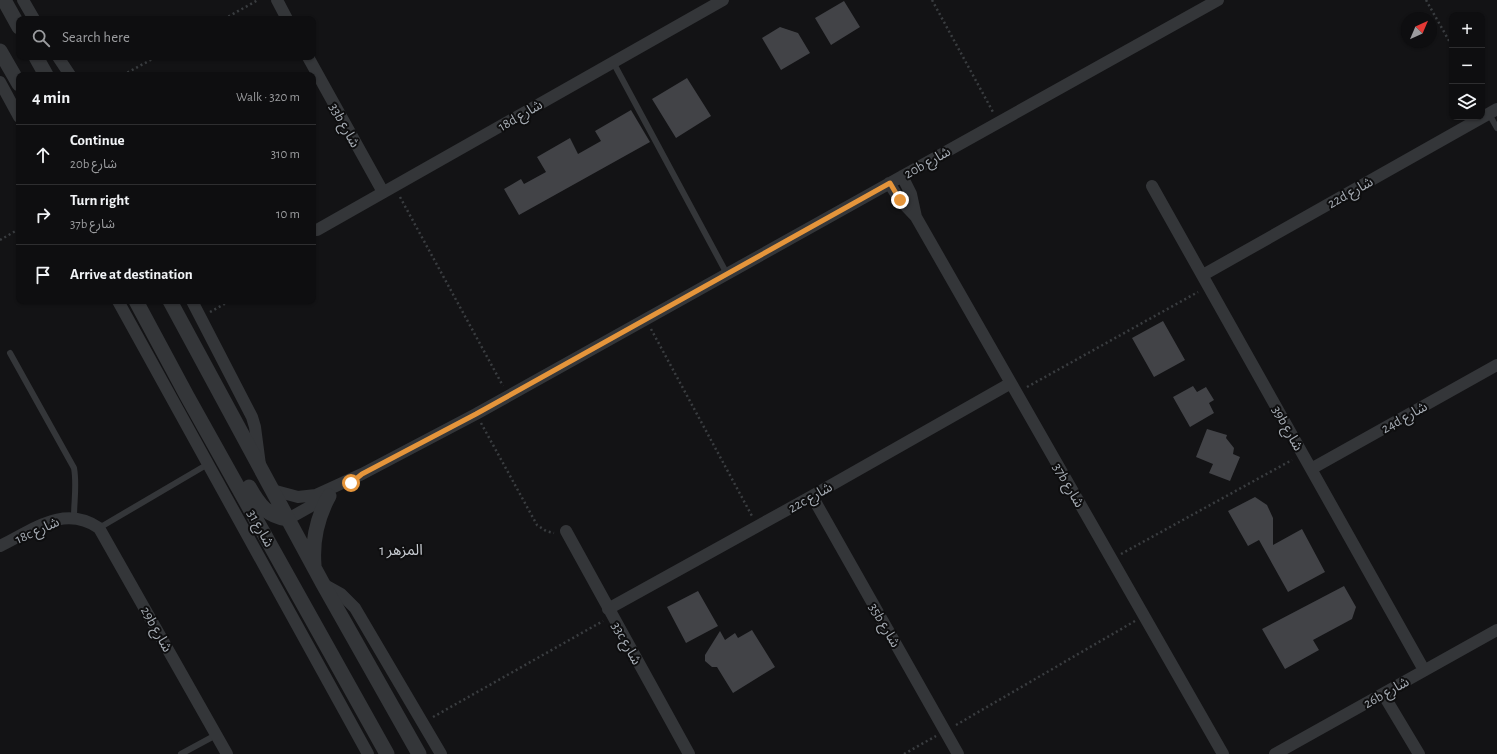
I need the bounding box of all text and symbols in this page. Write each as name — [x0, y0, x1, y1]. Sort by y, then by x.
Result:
north arrow — [1401, 12, 1437, 48]
map controls — [1449, 12, 1485, 120]
button: + — [1449, 12, 1485, 48]
search box — [16, 16, 316, 60]
icon: search — [30, 27, 52, 49]
text: Search here — [62, 30, 130, 45]
button: − — [1449, 48, 1485, 84]
button: layers — [1449, 84, 1485, 120]
text: 4 min — [32, 89, 70, 106]
text: Walk · 320 m — [236, 91, 300, 104]
street label: 18d شارع — [496, 98, 546, 137]
street label: 33b شارع — [324, 101, 362, 151]
text: Continue — [70, 133, 125, 148]
icon: ahead — [32, 144, 54, 166]
street label: 20b شارع — [902, 144, 954, 184]
text: 310 m — [271, 148, 300, 161]
text: 20b شارع — [70, 158, 117, 171]
street label: 22d شارع — [1325, 175, 1377, 214]
route end — [891, 191, 909, 209]
text: Turn right — [70, 193, 129, 208]
icon: right — [32, 204, 54, 226]
text: 10 m — [276, 208, 300, 221]
text: 37b شارع — [70, 218, 115, 231]
icon: arrive — [32, 264, 54, 286]
text: Arrive at destination — [70, 267, 193, 282]
street label: 24d شارع — [1379, 400, 1431, 439]
street label: 39b شارع — [1266, 404, 1305, 455]
street label: 37b شارع — [1047, 461, 1086, 511]
route start — [342, 474, 360, 492]
street label: 22c شارع — [786, 480, 836, 518]
street label: شارع 31 — [242, 508, 276, 551]
street label: 18c شارع — [13, 515, 63, 549]
district label: المزهر 1 — [379, 543, 423, 559]
street label: 35b شارع — [863, 601, 902, 651]
street label: 29b شارع — [135, 604, 174, 656]
street label: 33c شارع — [606, 620, 644, 669]
street label: 26b شارع — [1361, 675, 1413, 714]

